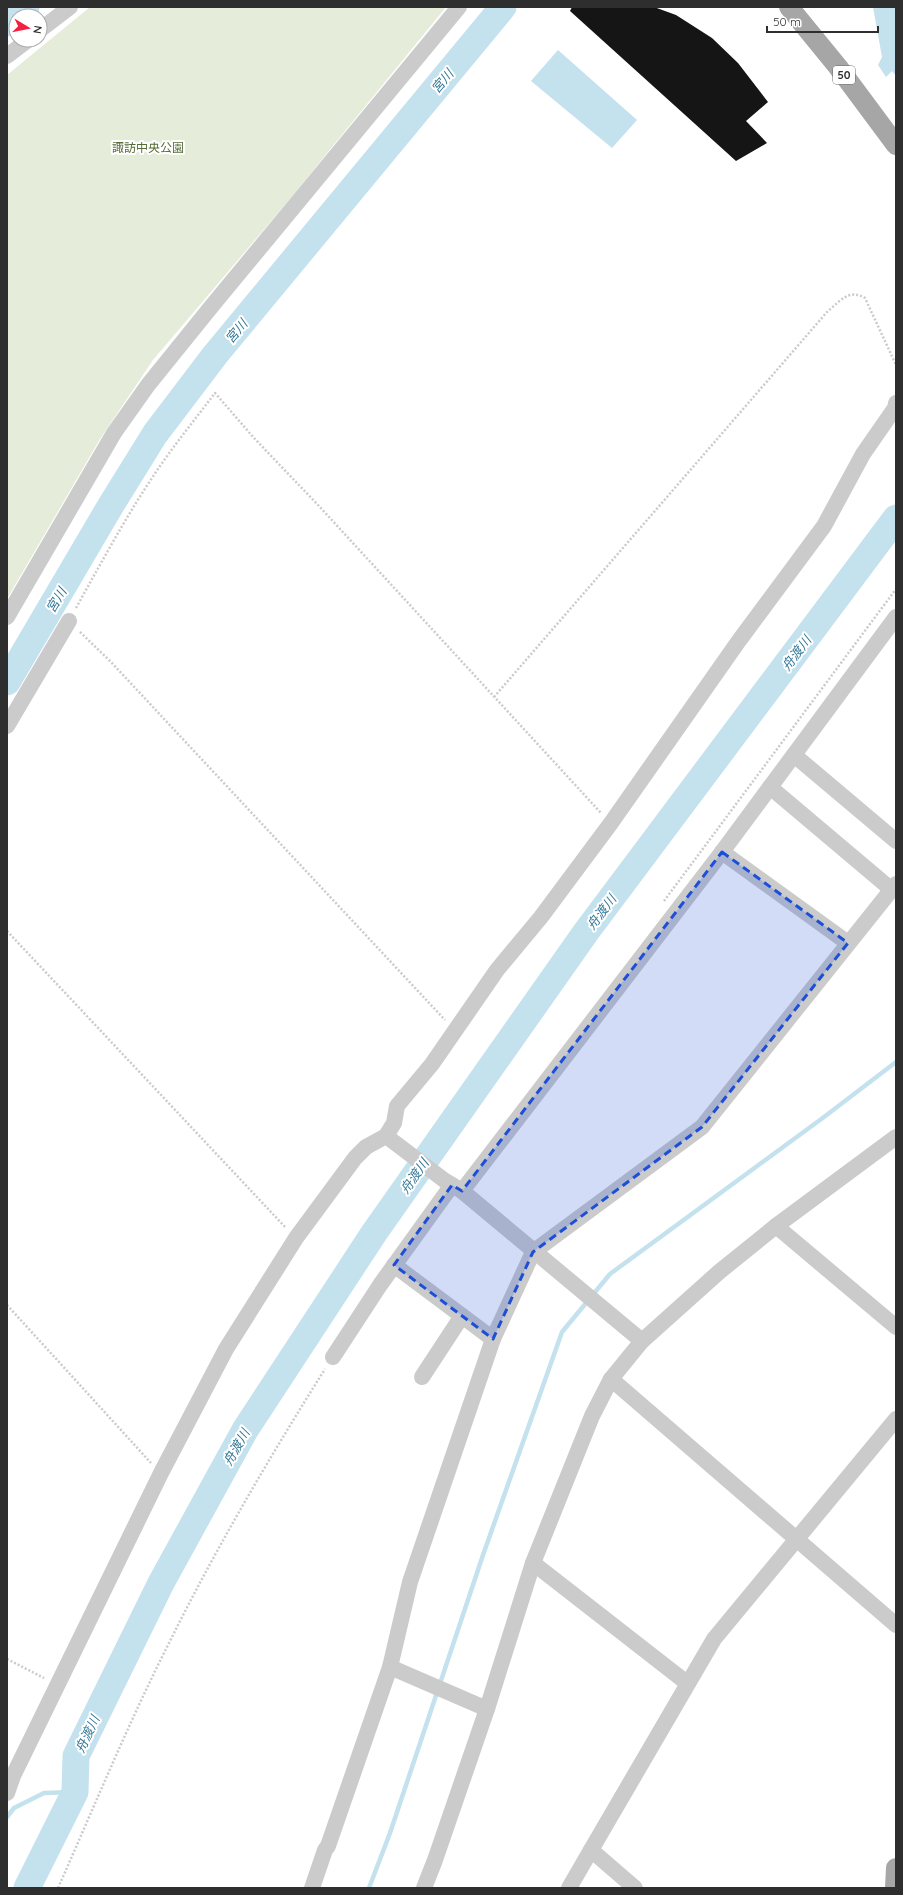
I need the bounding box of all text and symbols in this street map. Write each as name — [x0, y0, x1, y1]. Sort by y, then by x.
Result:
north arrow — [8, 8, 48, 48]
scale bar — [767, 8, 878, 34]
text: 50 m — [773, 14, 801, 29]
text: N — [30, 25, 45, 35]
water label: 宮川 — [428, 64, 458, 96]
road number: 50 — [833, 66, 855, 84]
park label: 諏訪中央公園 — [112, 140, 184, 155]
water label: 宮川 — [222, 314, 252, 346]
water label: 宮川 — [42, 583, 71, 615]
water label: 舟渡川 — [778, 631, 815, 673]
water label: 舟渡川 — [583, 890, 620, 932]
water label: 舟渡川 — [396, 1154, 433, 1197]
water label: 舟渡川 — [219, 1424, 254, 1468]
water label: 舟渡川 — [72, 1711, 103, 1755]

